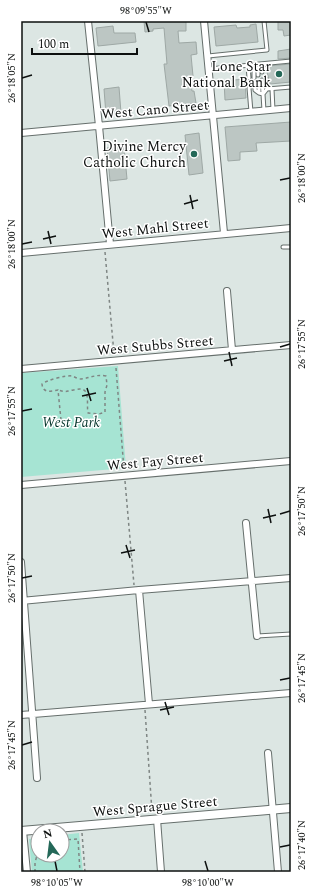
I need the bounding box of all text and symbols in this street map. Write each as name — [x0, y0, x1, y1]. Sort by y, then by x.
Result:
text: 98°09'55"W — [120, 3, 172, 19]
scale bar — [32, 30, 137, 56]
text: 100 m — [38, 35, 69, 54]
text: 26°18'05"N — [4, 53, 20, 103]
place label: Lone Star National Bank — [182, 56, 271, 93]
marker: Lone Star National Bank — [274, 69, 284, 79]
street label: West Cano Street — [101, 94, 210, 125]
place label: Divine Mercy Catholic Church — [83, 136, 187, 173]
marker: Divine Mercy Catholic Church — [189, 149, 199, 159]
text: 26°18'00"N — [294, 153, 310, 203]
street label: West Mahl Street — [101, 212, 210, 245]
text: 26°18'00"N — [4, 219, 20, 269]
text: 26°17'55"N — [294, 319, 310, 369]
street label: West Stubbs Street — [96, 330, 214, 361]
text: 26°17'55"N — [4, 386, 20, 436]
park label: West Park — [42, 412, 100, 433]
street label: West Fay Street — [106, 447, 204, 476]
text: 26°17'50"N — [294, 486, 310, 536]
text: 26°17'50"N — [4, 553, 20, 603]
text: 26°17'45"N — [294, 653, 310, 703]
text: 26°17'45"N — [4, 720, 20, 770]
street label: West Sprague Street — [92, 791, 218, 822]
text: 26°17'40"N — [294, 820, 310, 870]
north arrow — [30, 823, 70, 863]
text: N — [41, 824, 54, 843]
text: 98°10'05"W — [31, 875, 83, 891]
text: 98°10'00"W — [182, 875, 234, 891]

